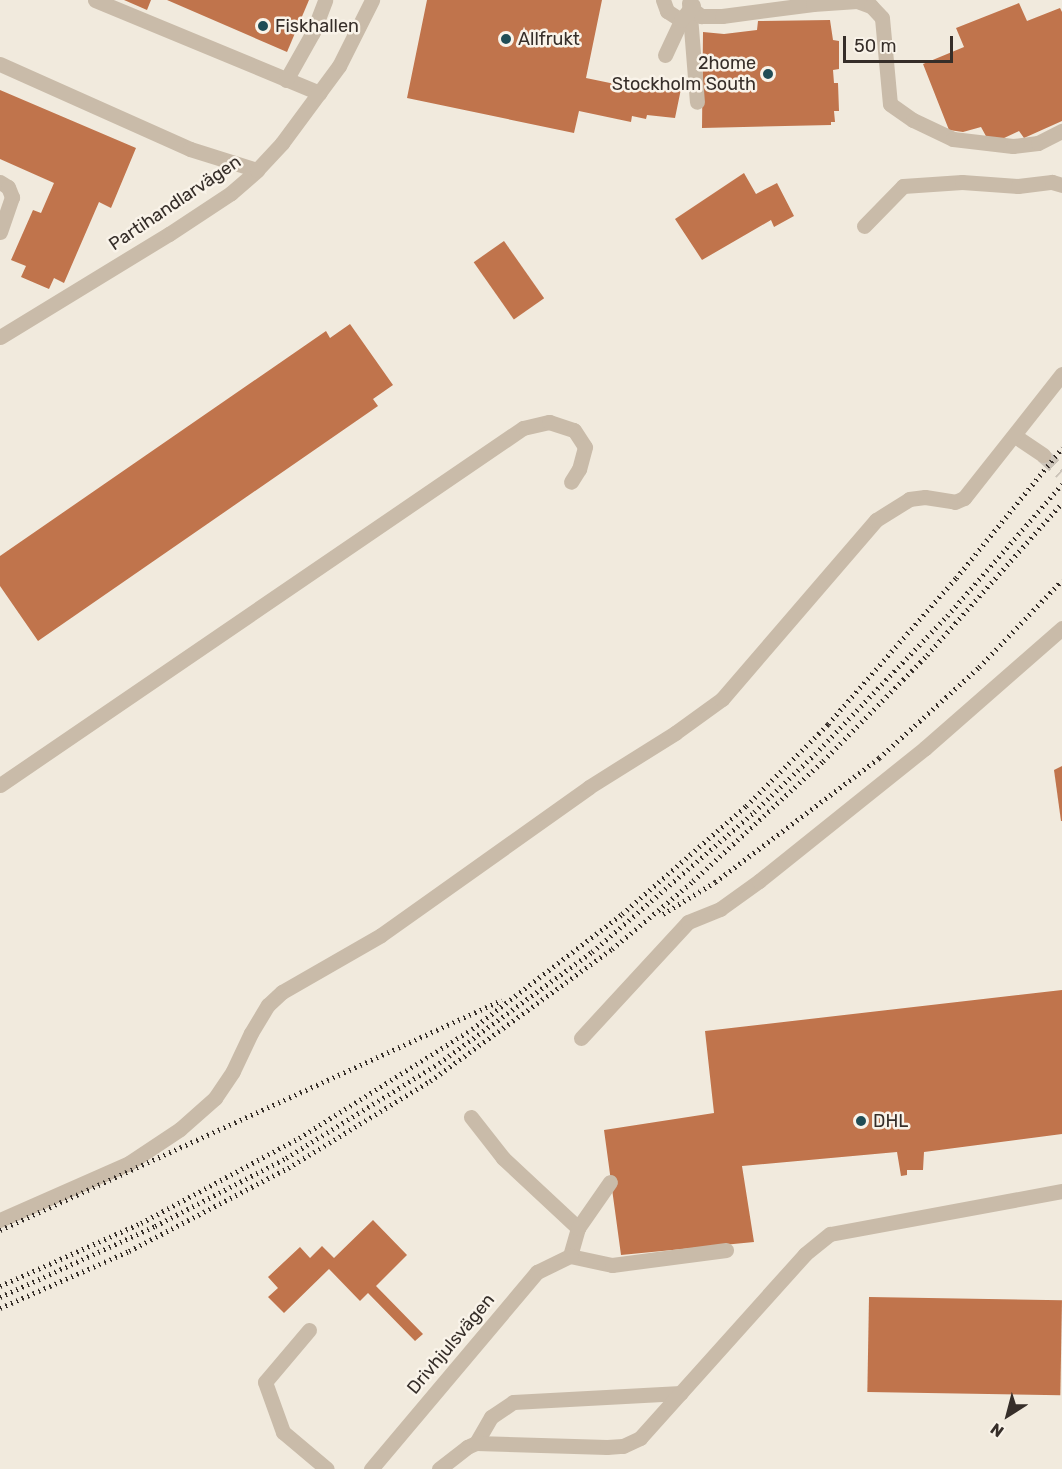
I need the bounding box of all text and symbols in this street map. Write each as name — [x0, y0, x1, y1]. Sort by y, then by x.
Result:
place label: Fiskhallen — [275, 15, 359, 37]
marker: Fiskhallen — [256, 19, 270, 33]
scale bar — [846, 24, 956, 62]
place label: Allfrukt — [518, 28, 580, 50]
marker: Allfrukt — [499, 32, 513, 46]
text: 50 m — [854, 35, 897, 57]
place label: 2home Stockholm South — [612, 53, 756, 96]
marker: 2home Stockholm South — [761, 67, 775, 81]
street label: Partihandlarvägen — [105, 151, 245, 255]
place label: DHL — [873, 1110, 908, 1132]
marker: DHL — [854, 1114, 868, 1128]
street label: Drivhjulsvägen — [403, 1289, 499, 1399]
north arrow — [978, 1385, 1038, 1445]
text: N — [987, 1419, 1007, 1441]

